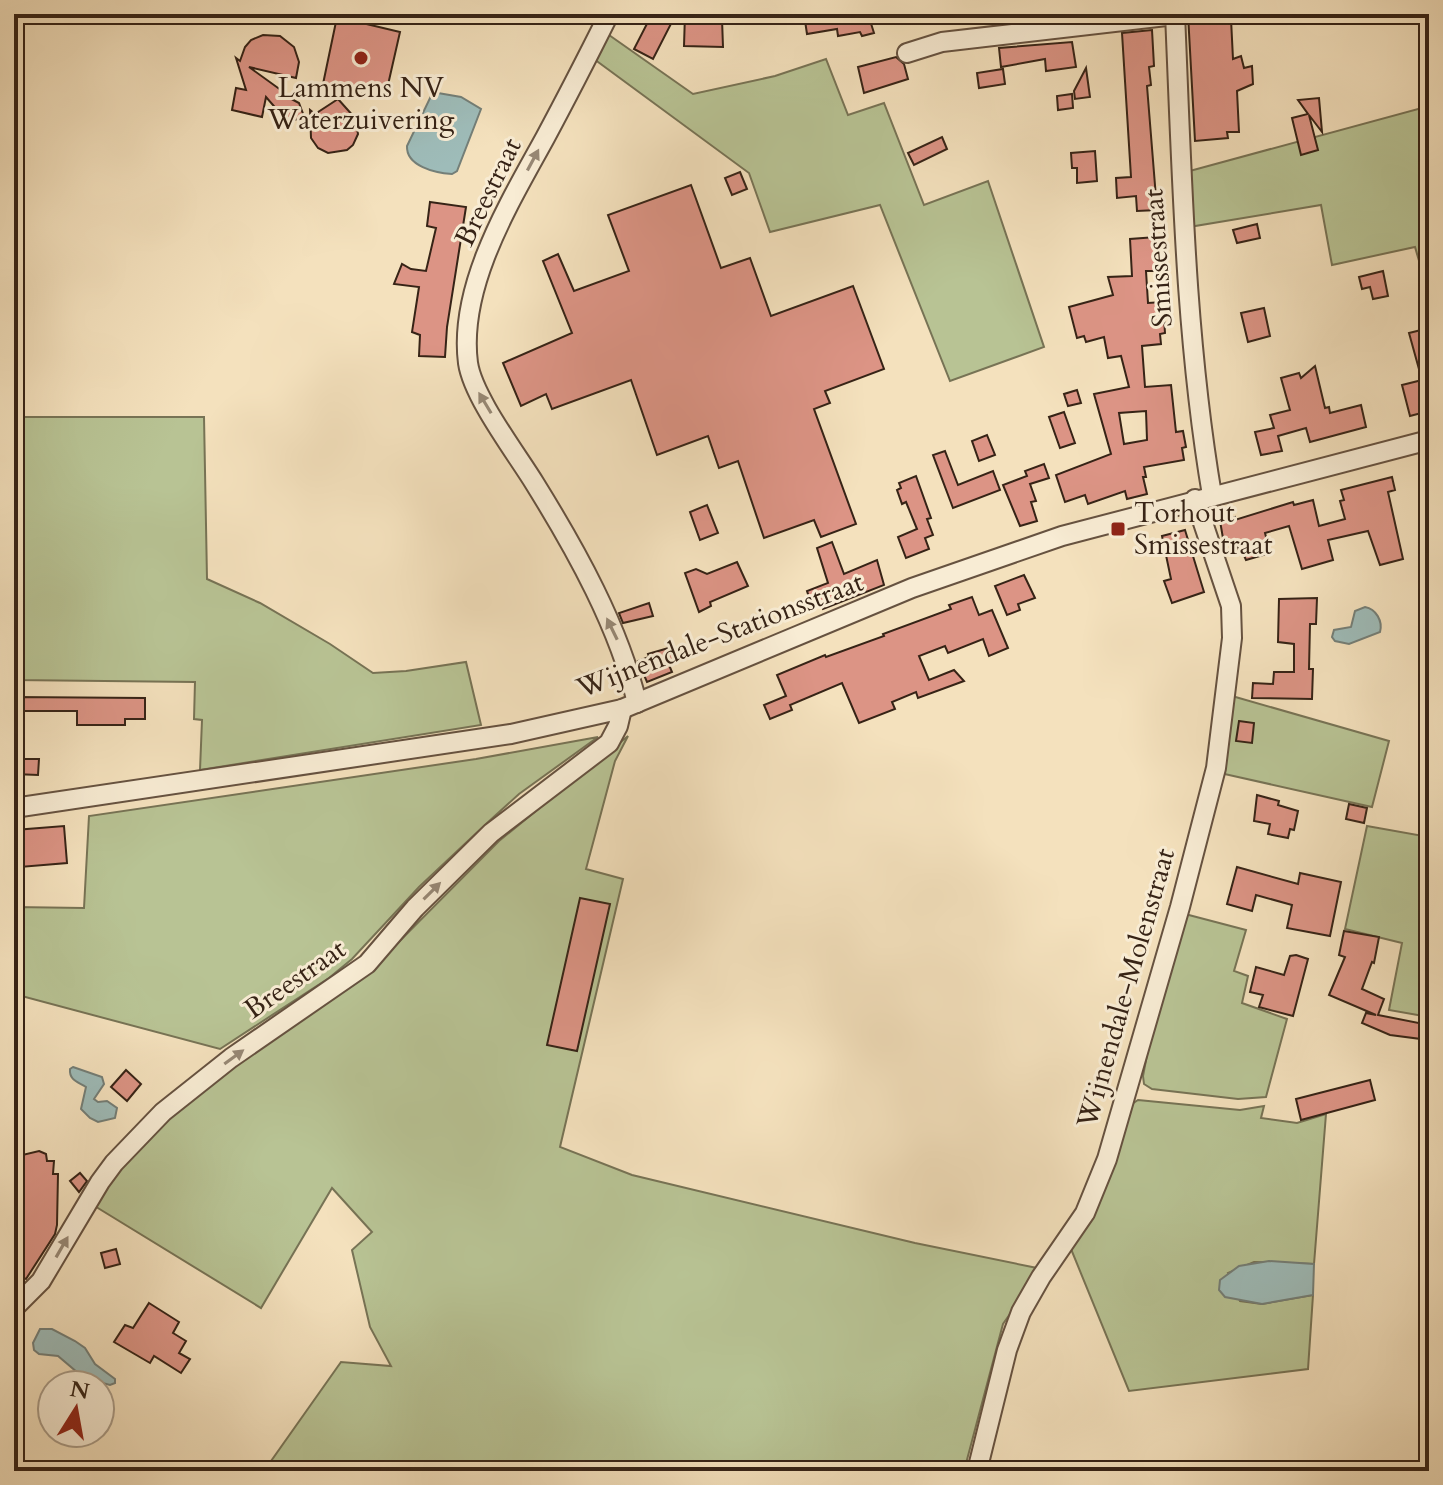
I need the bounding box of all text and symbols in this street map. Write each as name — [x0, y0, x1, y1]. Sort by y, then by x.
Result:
marker: Lammens NV Waterzuivering — [352, 49, 370, 67]
place label: Lammens NV Waterzuivering — [266, 69, 455, 139]
street label: Breestraat — [445, 131, 531, 253]
one-way arrow — [526, 149, 540, 171]
street label: Smissestraat — [1134, 187, 1182, 328]
one-way arrow — [478, 392, 492, 414]
place label: Torhout Smissestraat — [1134, 494, 1273, 564]
marker: Torhout Smissestraat — [1109, 520, 1127, 538]
street label: Wijnendale-Stationsstraat — [570, 563, 869, 708]
one-way arrow — [605, 618, 619, 641]
street label: Wijnendale-Molenstraat — [1068, 844, 1184, 1133]
one-way arrow — [422, 882, 441, 901]
street label: Breestraat — [237, 930, 354, 1028]
one-way arrow — [224, 1049, 244, 1065]
one-way arrow — [55, 1236, 69, 1258]
north arrow — [36, 1369, 116, 1449]
text: N — [67, 1374, 92, 1407]

